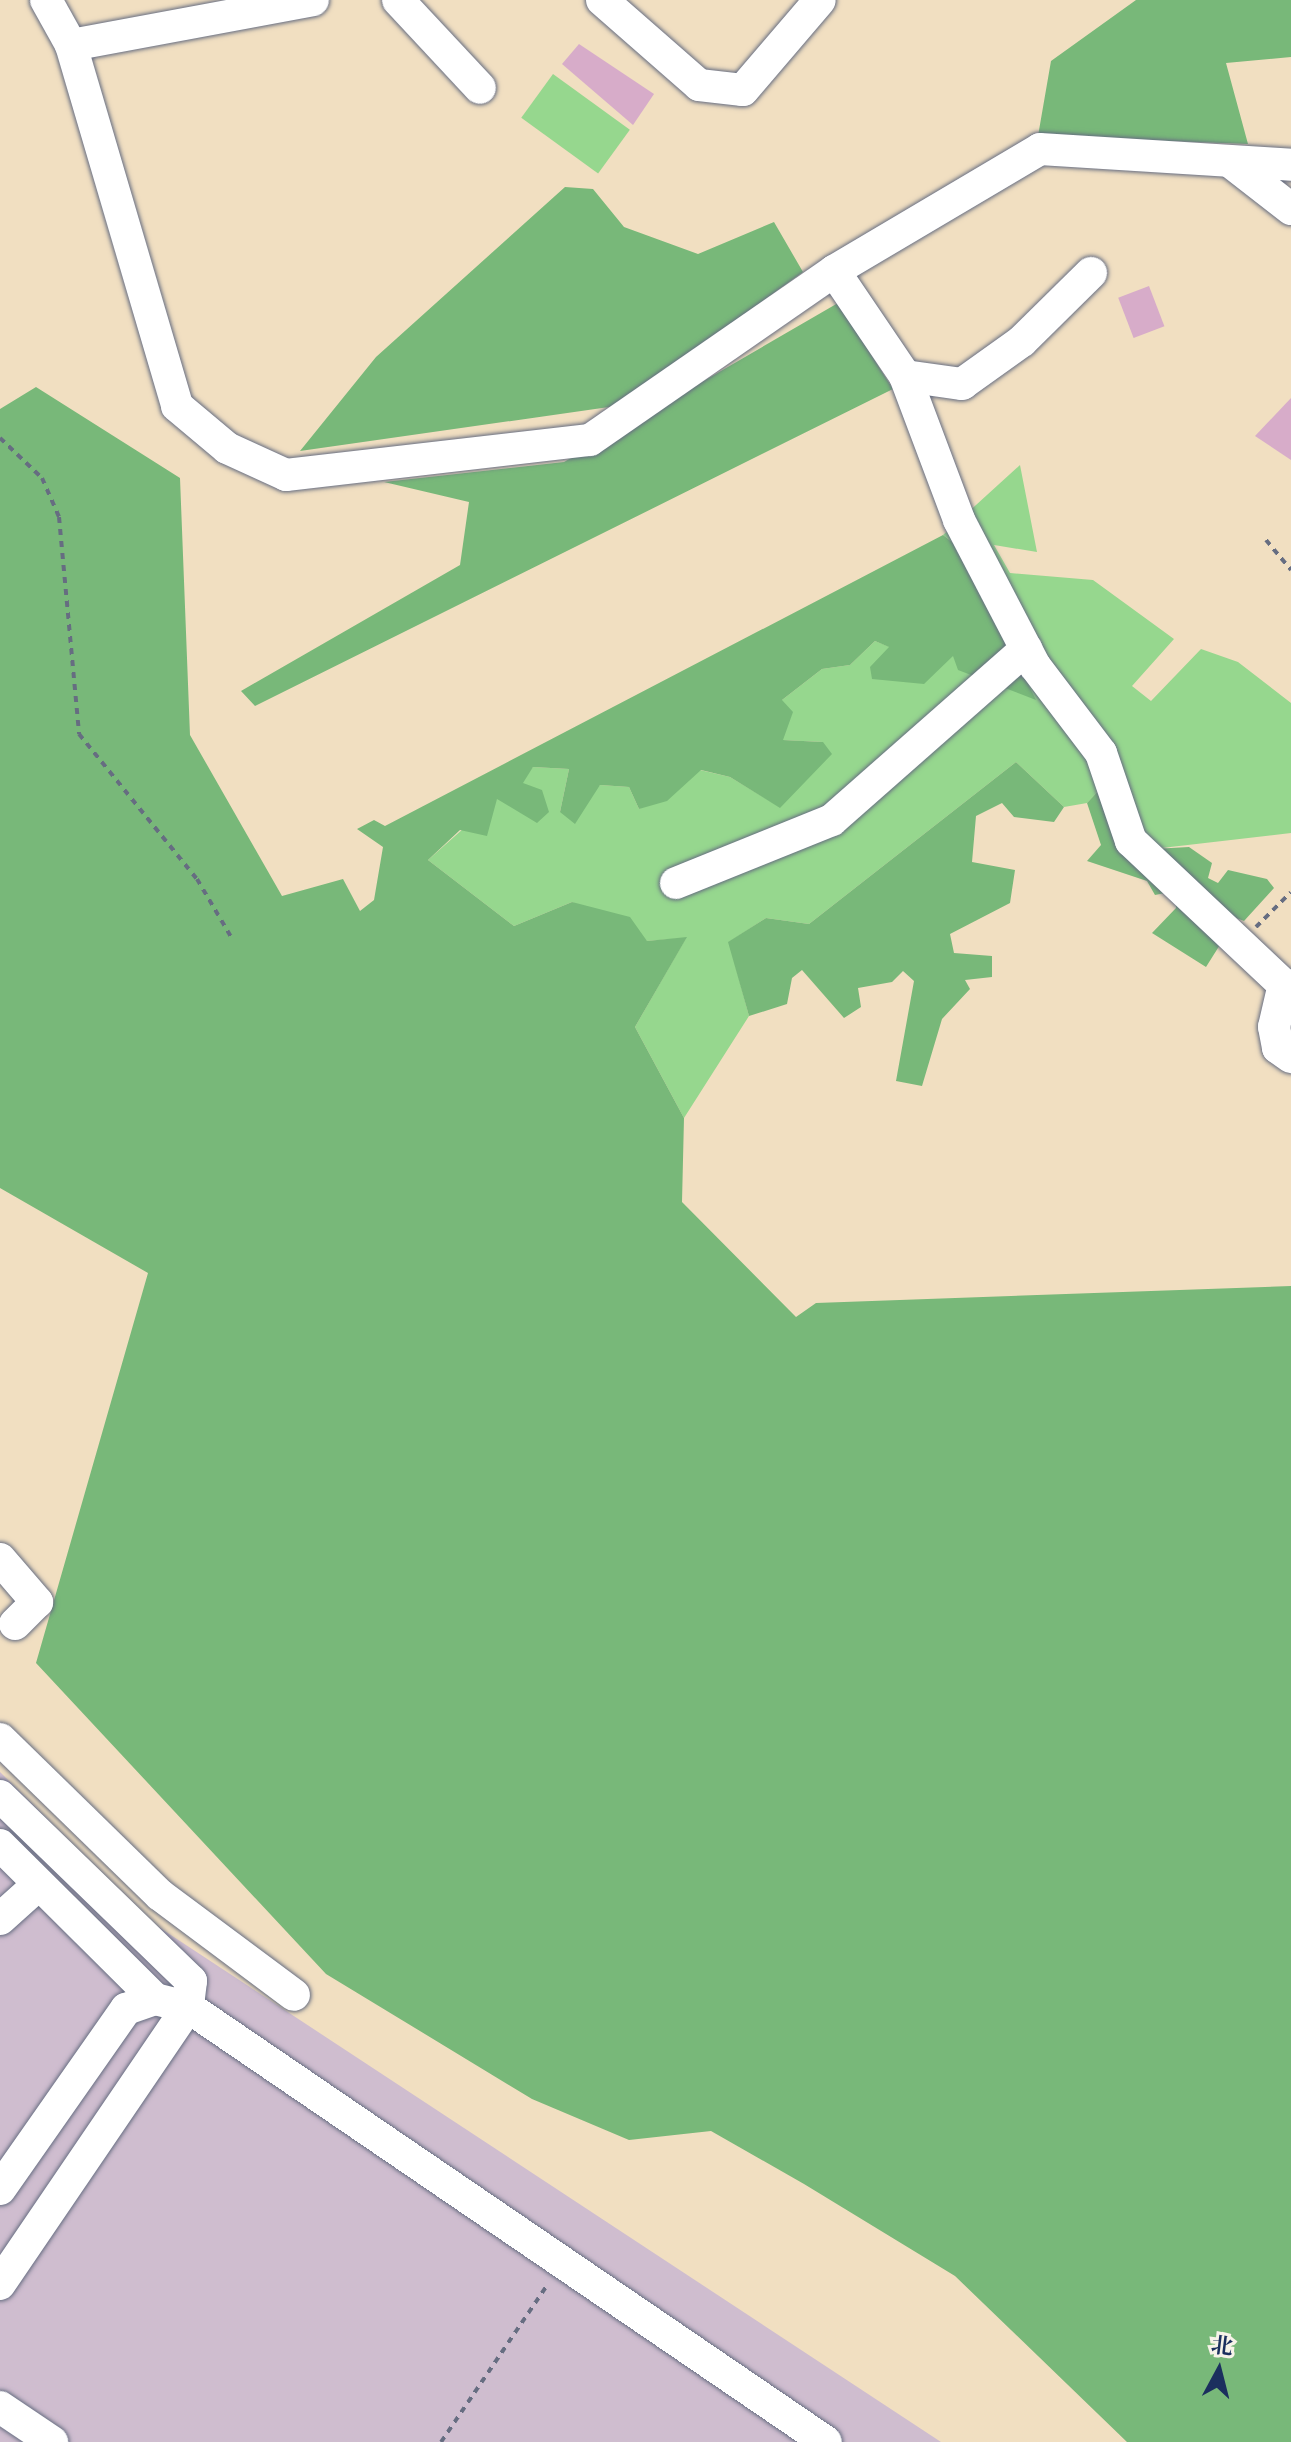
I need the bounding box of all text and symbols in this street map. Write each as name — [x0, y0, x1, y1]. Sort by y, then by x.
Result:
north arrow — [1179, 2330, 1259, 2410]
text: 北 — [1209, 2331, 1235, 2360]

